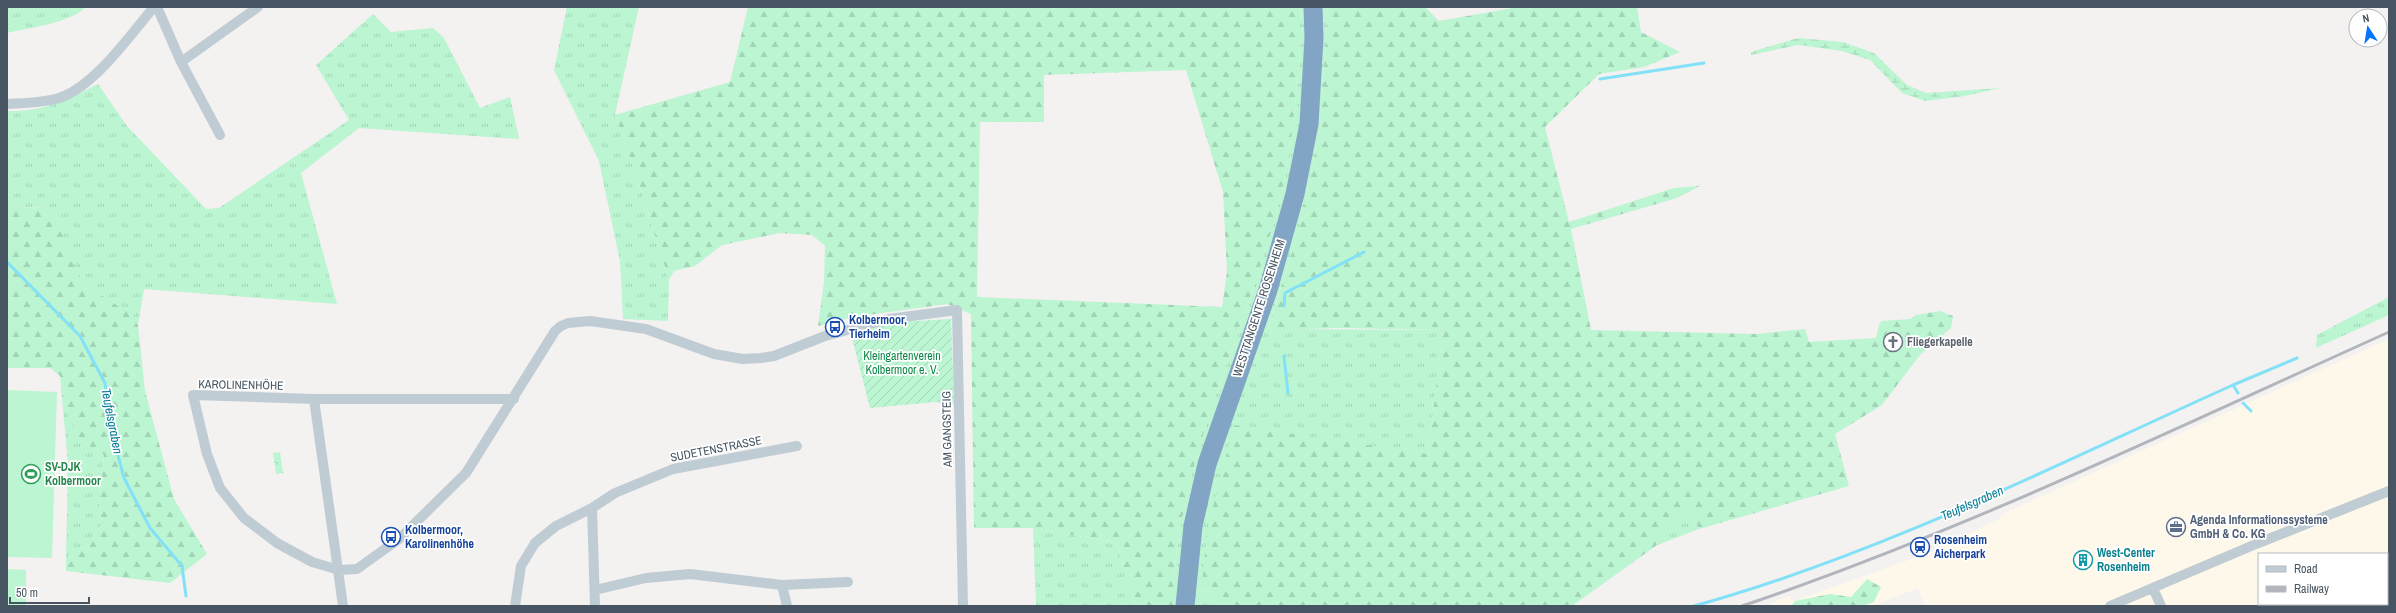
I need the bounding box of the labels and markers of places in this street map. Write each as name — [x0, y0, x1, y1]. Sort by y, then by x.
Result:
place label: Kolbermoor, Tierheim — [849, 312, 907, 342]
bus stop icon: Kolbermoor, Tierheim — [824, 316, 846, 338]
church icon: Fliegerkapelle — [1882, 331, 1904, 353]
place label: Fliegerkapelle — [1907, 334, 1973, 350]
place label: SV-DJK Kolbermoor — [45, 459, 101, 489]
sports icon: SV-DJK Kolbermoor — [20, 463, 42, 485]
place label: Agenda Informationssysteme GmbH & Co. KG — [2190, 512, 2328, 542]
office icon: Agenda Informationssysteme GmbH & Co. KG — [2165, 516, 2187, 538]
place label: Kolbermoor, Karolinenhöhe — [405, 522, 474, 552]
bus stop icon: Kolbermoor, Karolinenhöhe — [380, 526, 402, 548]
place label: Rosenheim Aicherpark — [1934, 532, 1987, 562]
station icon: Rosenheim Aicherpark — [1909, 536, 1931, 558]
place label: West-Center Rosenheim — [2097, 545, 2155, 575]
building icon: West-Center Rosenheim — [2072, 549, 2094, 571]

